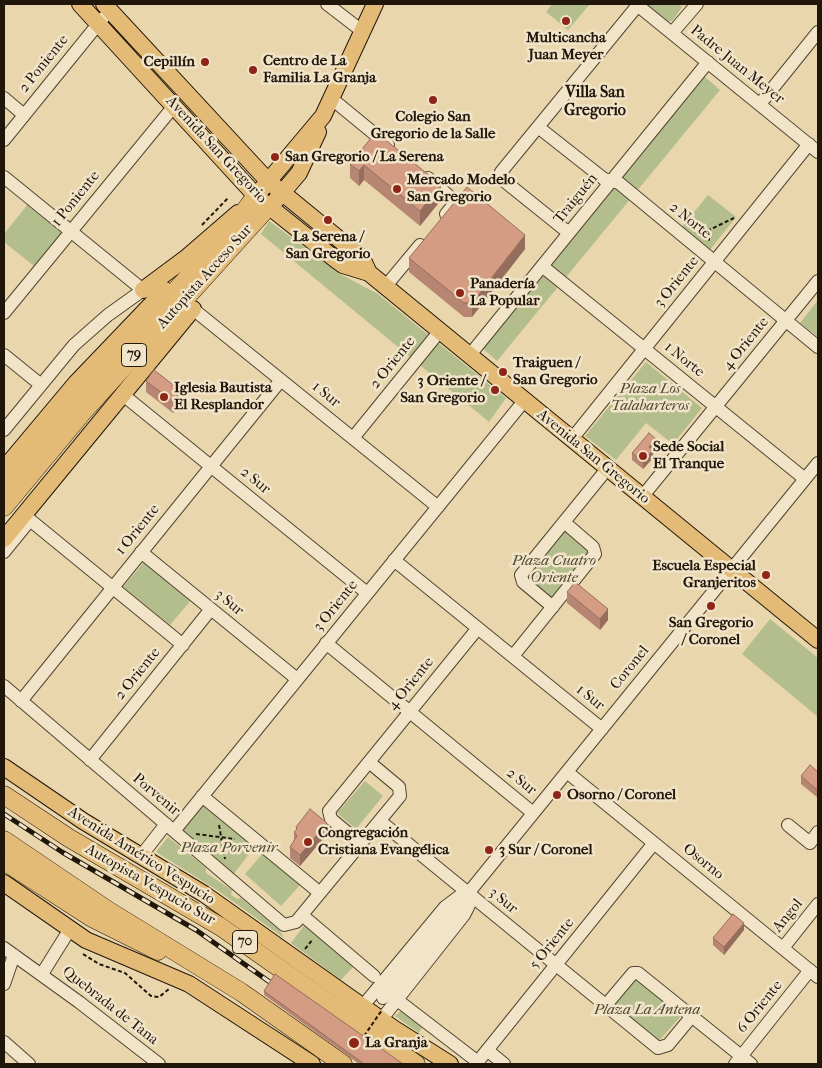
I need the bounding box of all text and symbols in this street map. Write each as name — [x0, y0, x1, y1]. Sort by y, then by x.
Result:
marker: Multicancha Juan Meyer — [560, 15, 572, 27]
street label: Padre Juan Meyer — [686, 22, 788, 108]
place label: Multicancha Juan Meyer — [526, 29, 606, 64]
street label: 2 Poniente — [15, 32, 73, 96]
place label: Centro de La Familia La Granja — [263, 52, 376, 87]
place label: Cepillín — [144, 53, 195, 71]
marker: Cepillín — [199, 56, 211, 68]
marker: Centro de La Familia La Granja — [247, 64, 259, 76]
district label: Villa San Gregorio — [564, 83, 626, 121]
street label: Avenida San Gregorio — [162, 93, 270, 207]
marker: Colegio San Gregorio de la Salle — [427, 94, 439, 106]
place label: Colegio San Gregorio de la Salle — [371, 108, 495, 143]
place label: San Gregorio / La Serena — [285, 148, 444, 166]
marker: San Gregorio / La Serena — [269, 151, 281, 163]
street label: 1 Poniente — [48, 167, 104, 231]
street label: Traiguén — [550, 170, 602, 228]
place label: Mercado Modelo San Gregorio — [407, 171, 515, 206]
marker: Mercado Modelo San Gregorio — [391, 183, 403, 195]
street label: 2 Norte — [665, 199, 715, 243]
marker: La Serena / San Gregorio — [322, 214, 334, 226]
street label: Autopista Acceso Sur — [154, 221, 256, 333]
place label: La Serena / San Gregorio — [286, 228, 370, 263]
street label: 3 Oriente — [651, 253, 703, 311]
place label: Panadería La Popular — [470, 275, 540, 310]
marker: Panadería La Popular — [454, 287, 466, 299]
street label: 4 Oriente — [719, 314, 773, 374]
street label: 2 Oriente — [366, 333, 420, 393]
street label: 1 Norte — [660, 338, 708, 382]
road number: 79 — [122, 344, 146, 366]
place label: Traiguen / San Gregorio — [513, 354, 598, 389]
marker: Traiguen / San Gregorio — [497, 366, 509, 378]
place label: 3 Oriente / San Gregorio — [400, 372, 485, 407]
street label: 1 Sur — [308, 378, 344, 412]
place label: Iglesia Bautista El Resplandor — [174, 379, 272, 414]
park label: Plaza Los Talabarteros — [611, 380, 689, 415]
marker: 3 Oriente / San Gregorio — [489, 384, 501, 396]
marker: Iglesia Bautista El Resplandor — [158, 391, 170, 403]
street label: Avenida San Gregorio — [533, 406, 653, 508]
place label: Sede Social El Tranque — [653, 438, 724, 473]
marker: Sede Social El Tranque — [637, 450, 649, 462]
street label: 2 Sur — [236, 463, 274, 499]
street label: 1 Oriente — [112, 501, 164, 559]
park label: Plaza Cuatro Oriente — [512, 552, 596, 587]
place label: Escuela Especial Granjeritos — [652, 557, 756, 592]
marker: Escuela Especial Granjeritos — [760, 569, 772, 581]
street label: 3 Oriente — [310, 577, 362, 635]
street label: 3 Sur — [211, 586, 247, 620]
marker: San Gregorio / Coronel — [705, 600, 717, 612]
place label: San Gregorio / Coronel — [669, 614, 753, 649]
street label: Coronel — [607, 642, 653, 694]
street label: 2 Oriente — [111, 644, 165, 704]
street label: 4 Oriente — [384, 654, 438, 714]
street label: 1 Sur — [572, 681, 608, 715]
street label: 2 Sur — [502, 764, 540, 800]
street label: Porvenir — [128, 770, 184, 820]
place label: Osorno / Coronel — [567, 786, 676, 804]
marker: Osorno / Coronel — [551, 789, 563, 801]
street label: Avenida Américo Vespucio — [64, 803, 218, 909]
place label: Congregación Cristiana Evangélica — [318, 824, 449, 859]
marker: Congregación Cristiana Evangélica — [302, 836, 314, 848]
park label: Plaza Porvenir — [181, 839, 277, 857]
street label: Autopista Vespucio Sur — [82, 840, 218, 930]
street label: Osorno — [679, 840, 727, 884]
place label: 3 Sur / Coronel — [499, 841, 593, 859]
marker: 3 Sur / Coronel — [483, 844, 495, 856]
street label: 3 Sur — [485, 884, 521, 918]
street label: Angol — [769, 896, 807, 936]
street label: 5 Oriente — [526, 915, 578, 973]
road number: 70 — [232, 930, 258, 954]
street label: Quebrada de Tana — [58, 963, 162, 1049]
street label: 6 Oriente — [733, 977, 787, 1037]
park label: Plaza La Antena — [594, 1001, 700, 1019]
place label: La Granja — [365, 1034, 428, 1052]
marker: La Granja — [347, 1036, 361, 1050]

